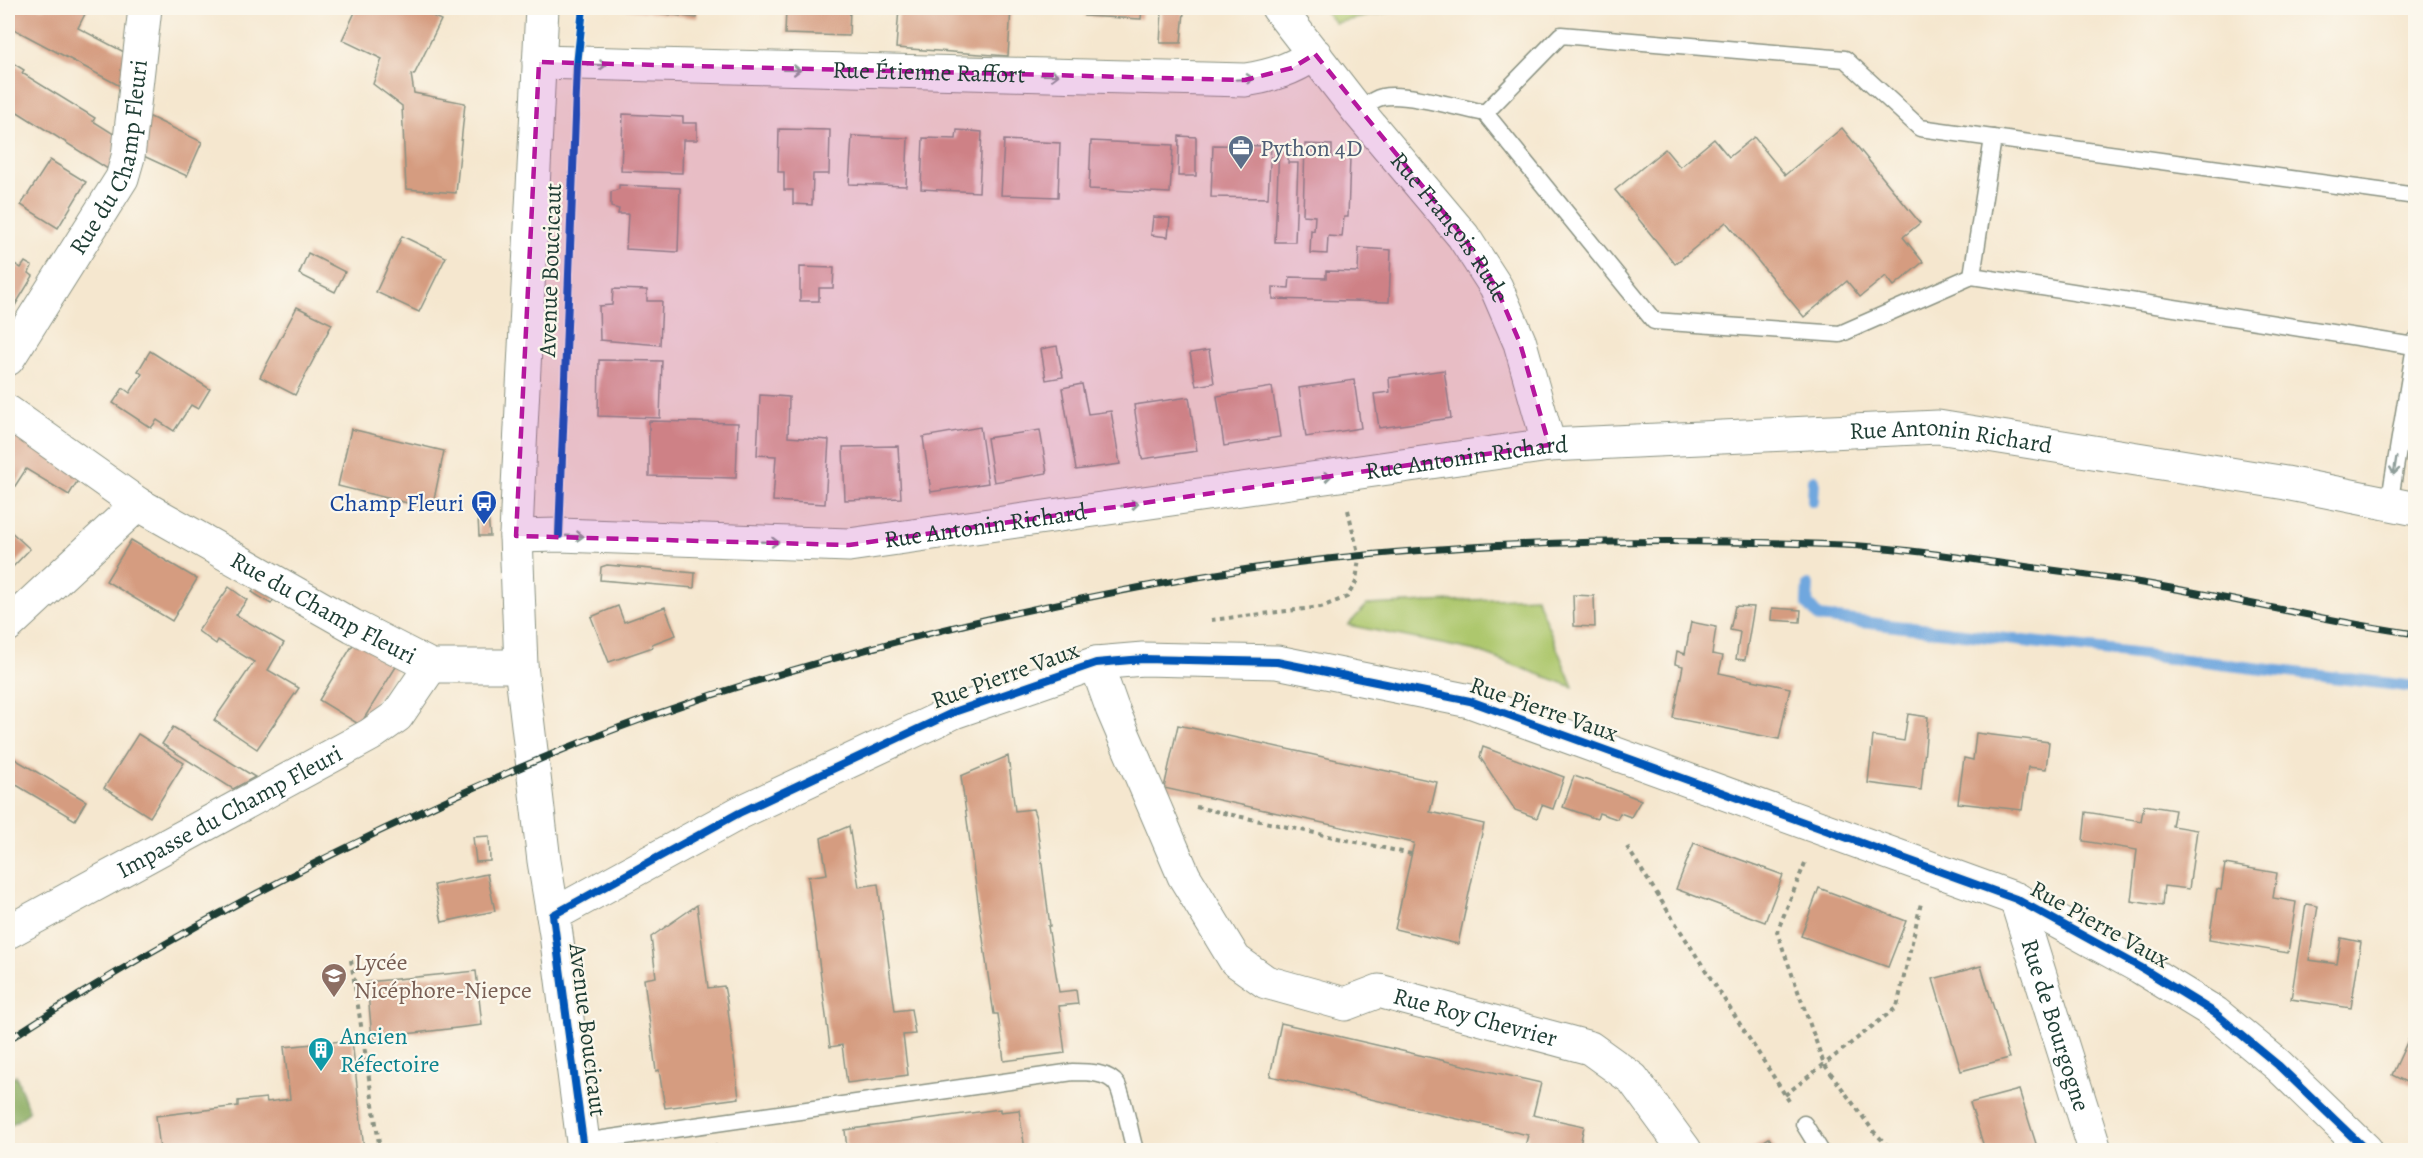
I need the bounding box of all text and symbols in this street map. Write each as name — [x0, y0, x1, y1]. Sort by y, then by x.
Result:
street label: Rue Étienne Raffort — [832, 53, 1026, 90]
street label: Rue du Champ Fleuri — [62, 58, 155, 261]
one-way arrow — [587, 59, 607, 71]
one-way arrow — [782, 64, 802, 75]
one-way arrow — [1040, 70, 1060, 81]
one-way arrow — [1235, 73, 1255, 84]
place label: Python 4D — [1260, 132, 1363, 164]
office icon: Python 4D — [1226, 133, 1256, 171]
street label: Rue François Rude — [1383, 145, 1517, 307]
street label: Avenue Boucicaut — [531, 182, 569, 359]
street label: Rue Antonin Richard — [1849, 411, 2055, 461]
street label: Rue Antonin Richard — [1363, 428, 1569, 487]
one-way arrow — [2390, 456, 2401, 476]
one-way arrow — [1312, 472, 1332, 483]
place label: Champ Fleuri — [330, 487, 464, 519]
bus stop icon: Champ Fleuri — [469, 488, 499, 526]
street label: Rue Antonin Richard — [882, 495, 1089, 556]
one-way arrow — [1119, 499, 1139, 510]
one-way arrow — [564, 530, 584, 541]
one-way arrow — [759, 537, 779, 548]
street label: Rue du Champ Fleuri — [225, 544, 422, 672]
street label: Rue Pierre Vaux — [927, 633, 1084, 717]
street label: Rue Pierre Vaux — [1466, 669, 1623, 750]
street label: Impasse du Champ Fleuri — [111, 737, 348, 886]
street label: Rue Pierre Vaux — [2025, 872, 2176, 976]
street label: Rue de Bourgogne — [2013, 935, 2098, 1115]
street label: Avenue Boucicaut — [561, 941, 615, 1118]
place label: Lycée Nicéphore-Niepce — [354, 946, 532, 1006]
school or university icon: Lycée Nicéphore-Niepce — [319, 961, 349, 999]
street label: Rue Roy Chevrier — [1390, 980, 1561, 1054]
place label: Ancien Réfectoire — [339, 1020, 439, 1080]
building icon: Ancien Réfectoire — [306, 1035, 336, 1073]

